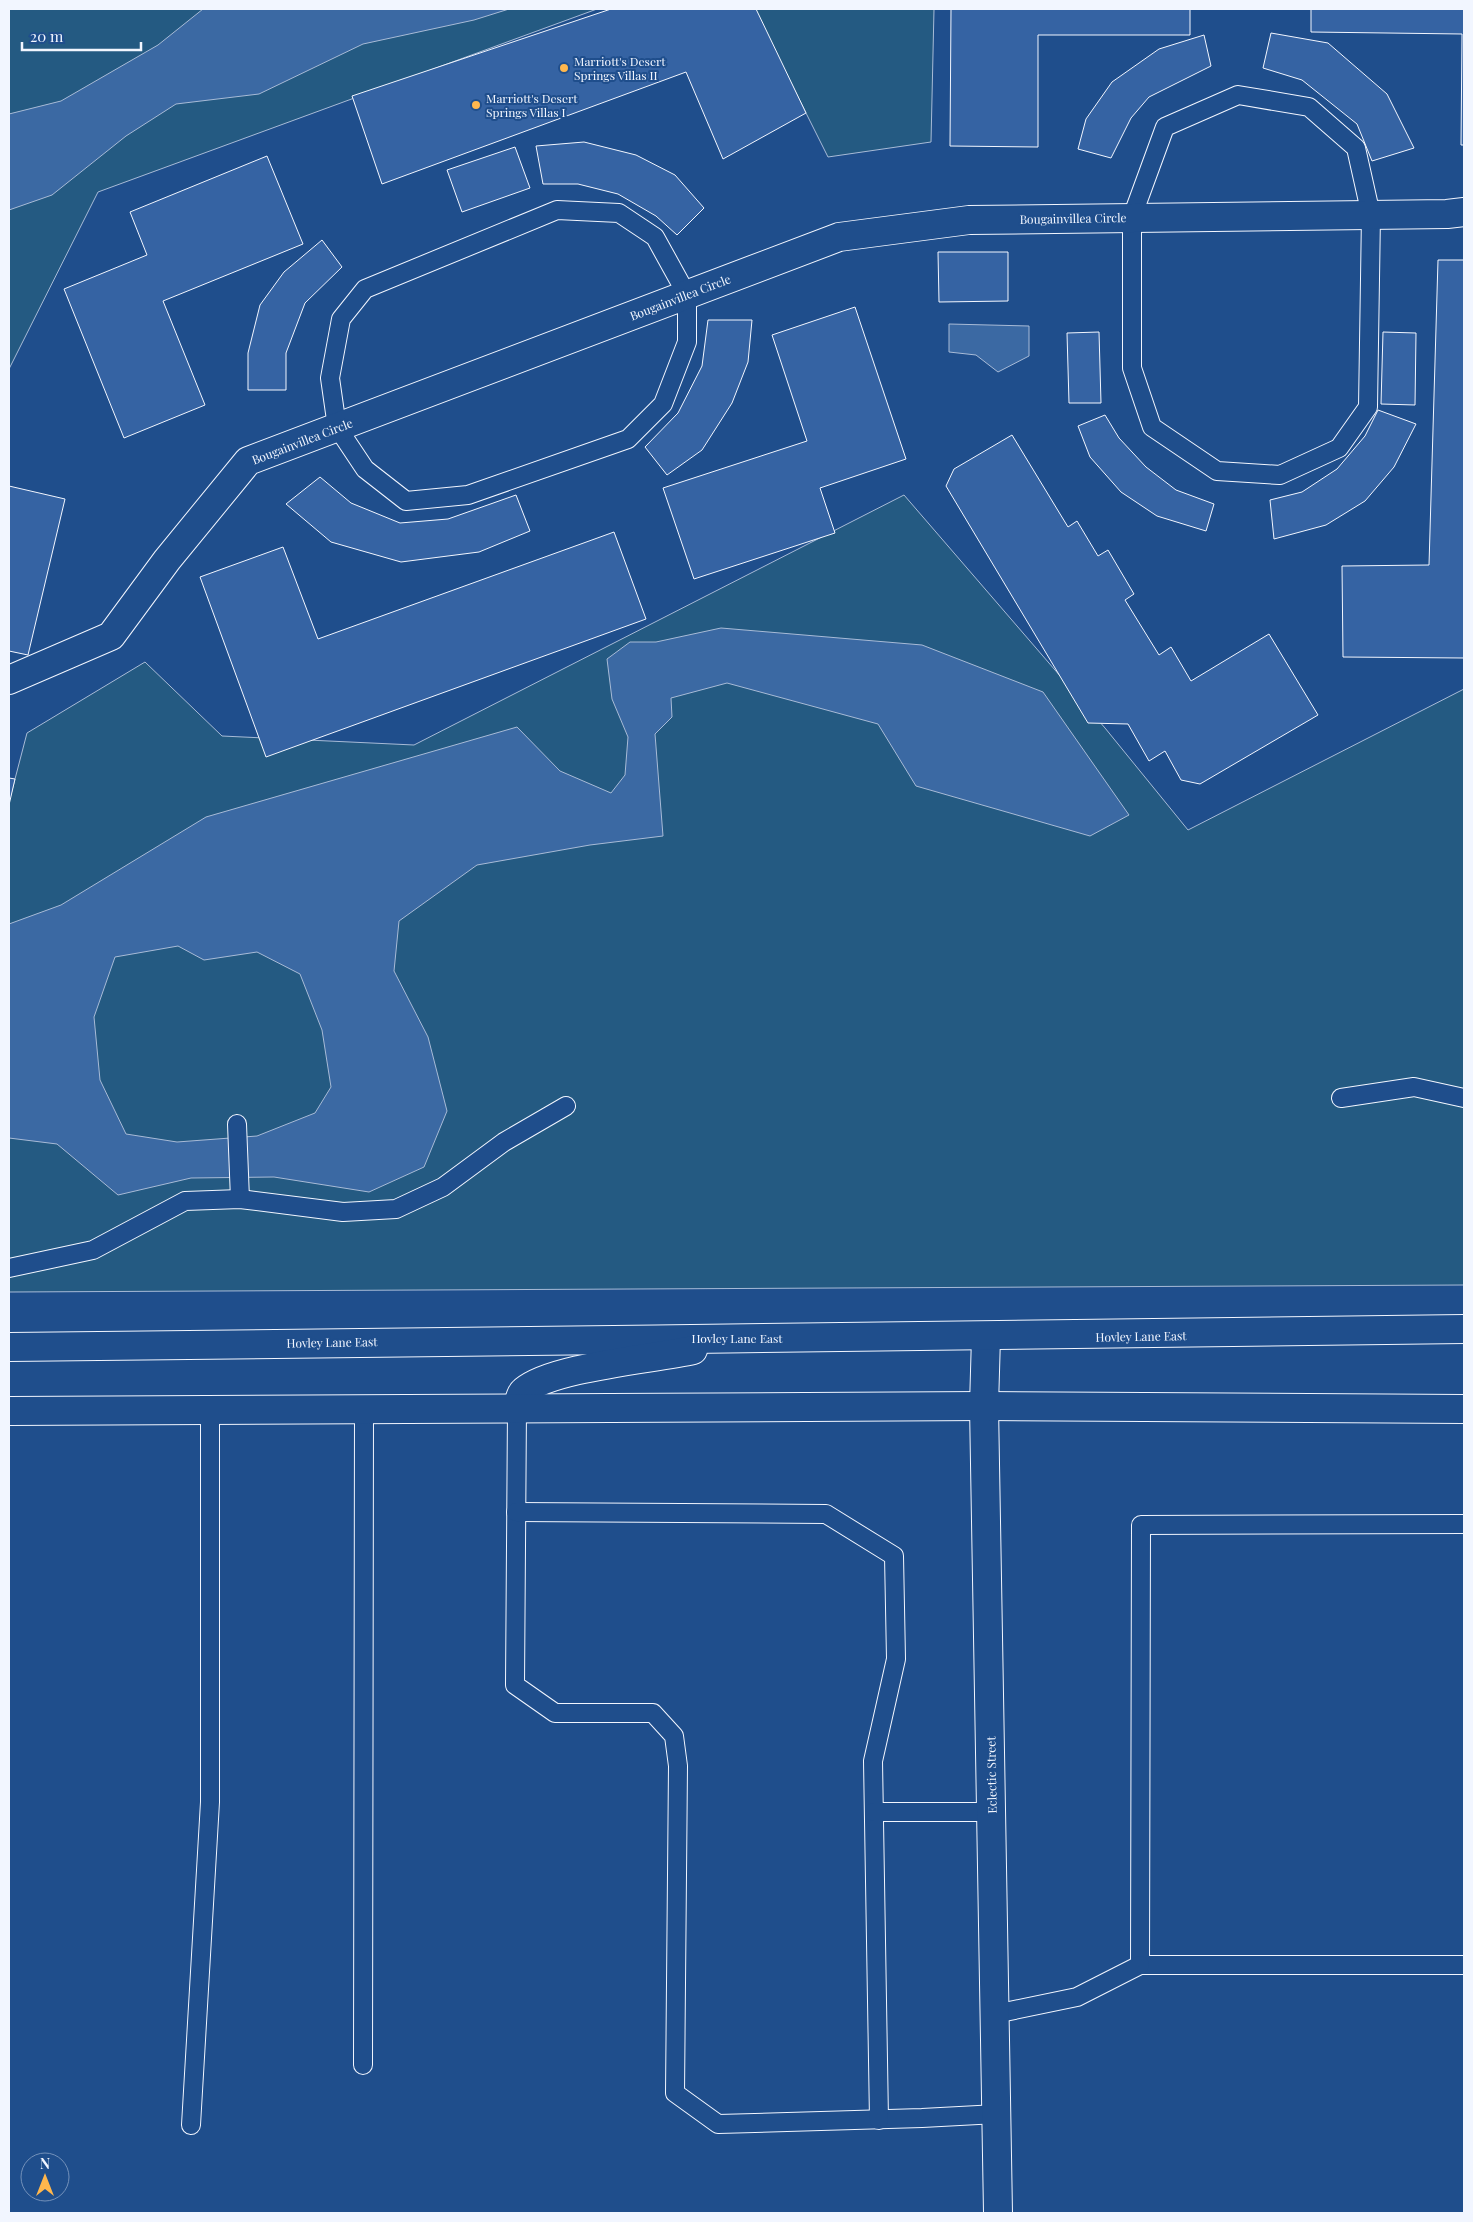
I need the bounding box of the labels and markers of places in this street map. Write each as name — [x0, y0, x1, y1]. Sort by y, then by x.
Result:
place label: Marriott's Desert Springs Villas II — [574, 53, 666, 83]
marker: Marriott's Desert Springs Villas II — [558, 62, 570, 74]
place label: Marriott's Desert Springs Villas I — [486, 90, 578, 120]
marker: Marriott's Desert Springs Villas I — [470, 99, 482, 111]

